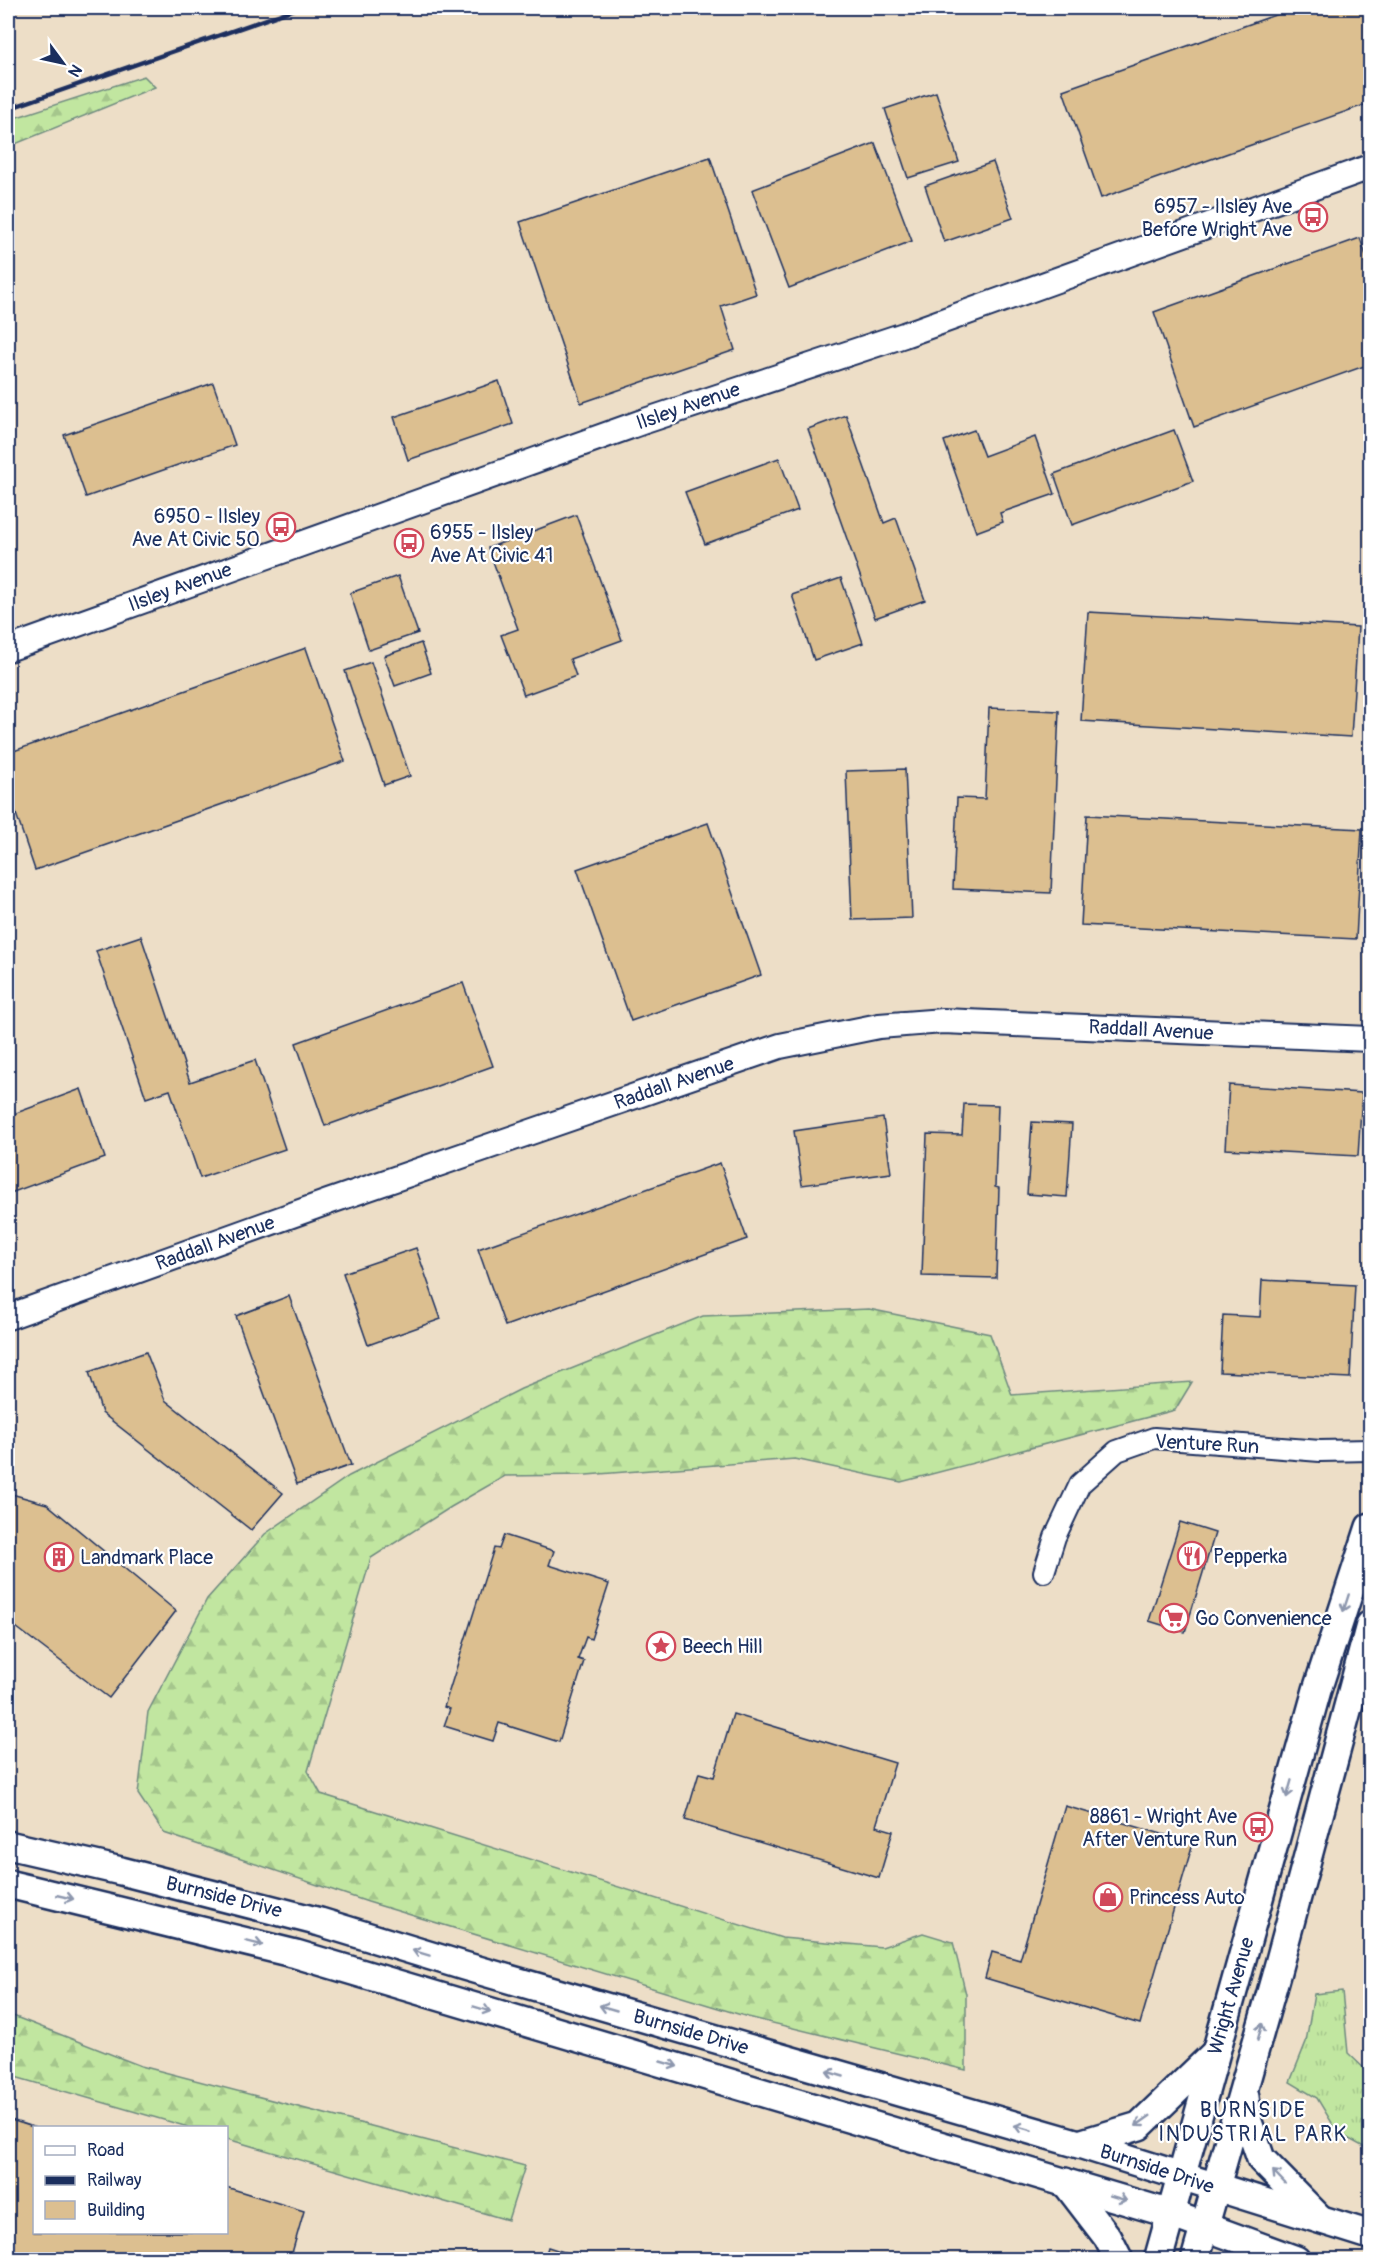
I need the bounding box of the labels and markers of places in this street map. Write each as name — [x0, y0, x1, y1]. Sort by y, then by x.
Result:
place label: 6957 - Ilsley Ave Before Wright Ave — [1142, 194, 1292, 242]
bus stop icon: 6957 - Ilsley Ave Before Wright Ave — [1297, 201, 1329, 233]
place label: 6950 - Ilsley Ave At Civic 50 — [132, 504, 260, 552]
bus stop icon: 6950 - Ilsley Ave At Civic 50 — [265, 511, 297, 543]
place label: 6955 - Ilsley Ave At Civic 41 — [430, 520, 553, 568]
bus stop icon: 6955 - Ilsley Ave At Civic 41 — [393, 527, 425, 559]
restaurant icon: Pepperka — [1176, 1540, 1208, 1572]
building icon: Landmark Place — [43, 1541, 75, 1573]
place label: Pepperka — [1213, 1544, 1287, 1569]
place label: Landmark Place — [80, 1545, 213, 1570]
supermarket icon: Go Convenience — [1158, 1602, 1190, 1634]
place label: Go Convenience — [1195, 1606, 1332, 1631]
place icon: Beech Hill — [645, 1630, 677, 1662]
place label: Beech Hill — [682, 1634, 763, 1659]
place label: 8861 - Wright Ave After Venture Run — [1082, 1804, 1237, 1852]
bus stop icon: 8861 - Wright Ave After Venture Run — [1242, 1811, 1274, 1843]
shop icon: Princess Auto — [1092, 1881, 1124, 1913]
place label: Princess Auto — [1129, 1885, 1245, 1910]

